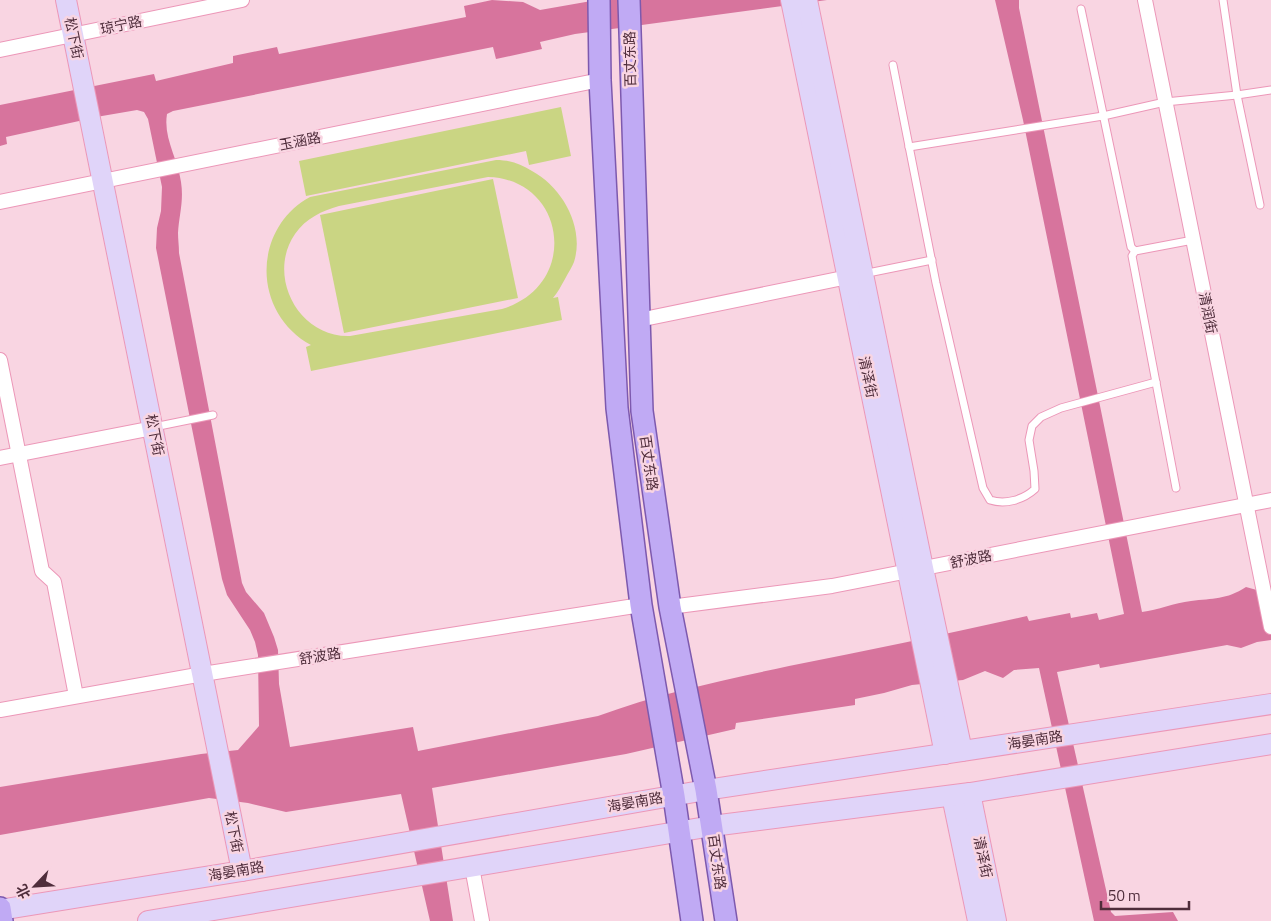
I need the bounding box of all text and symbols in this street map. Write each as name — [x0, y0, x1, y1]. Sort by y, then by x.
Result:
street label: 琼宁路 — [98, 10, 144, 39]
street label: 松下街 — [60, 15, 89, 61]
street label: 百丈东路 — [619, 31, 640, 87]
street label: 玉涵路 — [277, 126, 323, 155]
street label: 清润街 — [1194, 290, 1223, 336]
street label: 清泽街 — [854, 354, 883, 400]
street label: 松下街 — [141, 412, 170, 458]
street label: 百丈东路 — [635, 434, 664, 492]
street label: 舒波路 — [948, 544, 994, 573]
street label: 舒波路 — [298, 642, 342, 669]
street label: 海晏南路 — [1006, 725, 1064, 754]
street label: 海晏南路 — [606, 786, 664, 817]
street label: 松下街 — [220, 809, 249, 855]
street label: 百丈东路 — [703, 833, 732, 891]
street label: 清泽街 — [969, 834, 998, 880]
street label: 海晏南路 — [207, 855, 265, 886]
north arrow — [10, 861, 60, 911]
scale bar — [1101, 878, 1188, 910]
text: 北 — [10, 881, 35, 902]
text: 50 m — [1108, 884, 1141, 907]

